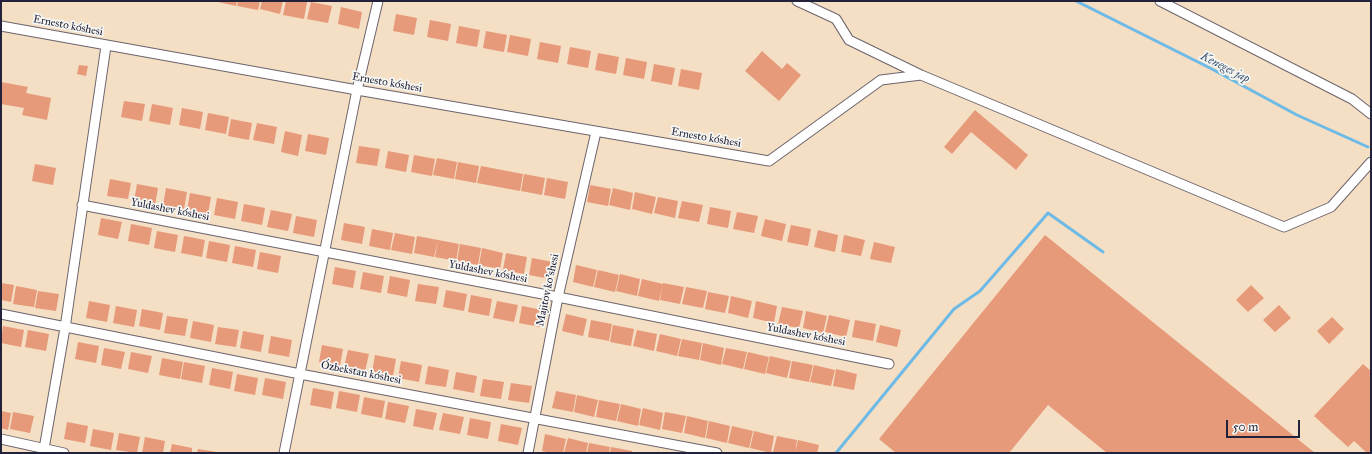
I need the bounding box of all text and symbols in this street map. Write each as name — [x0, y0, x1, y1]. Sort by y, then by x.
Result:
street label: Ernesto kóshesi — [32, 13, 104, 39]
water label: Keneges jap — [1198, 50, 1252, 86]
street label: Ernesto kóshesi — [351, 70, 423, 96]
street label: Ernesto kóshesi — [670, 125, 742, 151]
street label: Yuldashev kóshesi — [130, 196, 210, 224]
street label: Majitov ko'shesi — [534, 253, 562, 327]
street label: Yuldashev kóshesi — [448, 258, 528, 286]
street label: Yuldashev kóshesi — [766, 321, 846, 349]
street label: Ózbekstan kóshesi — [320, 359, 402, 387]
scale bar — [1228, 412, 1302, 438]
text: 50 m — [1233, 420, 1258, 434]

